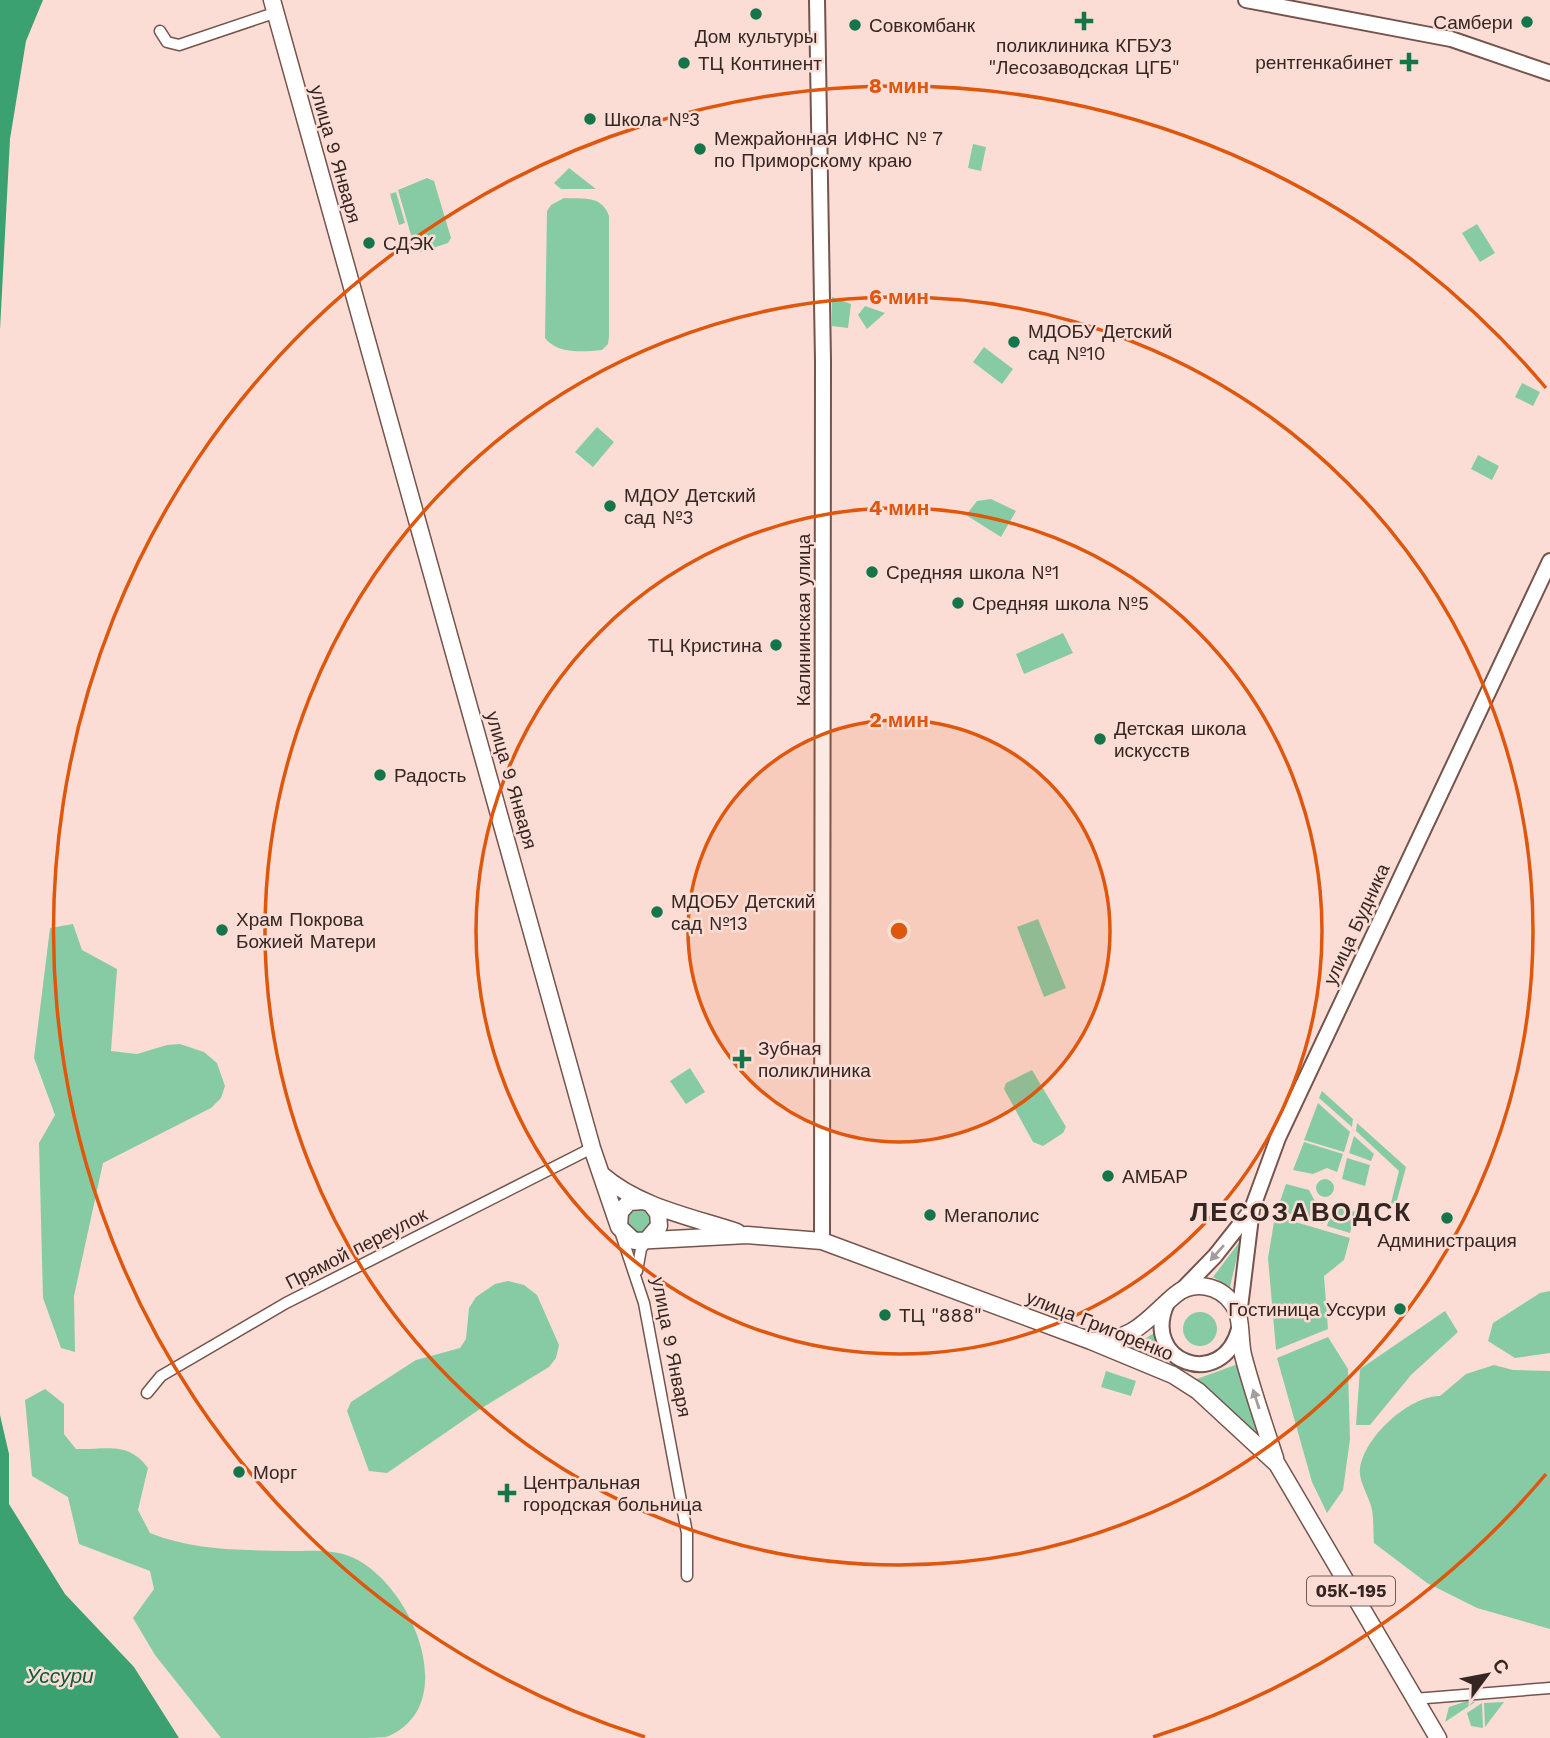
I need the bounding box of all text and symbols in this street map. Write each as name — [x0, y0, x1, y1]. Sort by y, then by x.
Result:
marker: Дом культуры — [748, 6, 764, 22]
marker: поликлиника КГБУЗ "Лесозаводская ЦГБ" — [1074, 11, 1094, 31]
place label: Самбери — [1433, 11, 1513, 34]
place label: Совкомбанк — [869, 14, 976, 37]
marker: Самбери — [1519, 14, 1535, 30]
marker: Совкомбанк — [847, 17, 863, 33]
place label: Дом культуры — [695, 25, 817, 48]
place label: поликлиника КГБУЗ "Лесозаводская ЦГБ" — [988, 34, 1180, 79]
place label: рентгенкабинет — [1255, 51, 1393, 74]
place label: ТЦ Континент — [698, 52, 822, 75]
marker: рентгенкабинет — [1399, 52, 1419, 72]
marker: ТЦ Континент — [676, 55, 692, 71]
text: 8 мин — [869, 73, 929, 98]
street label: улица 9 Января — [305, 83, 366, 226]
place label: Школа №3 — [604, 108, 700, 131]
marker: Школа №3 — [582, 111, 598, 127]
place label: Межрайонная ИФНС № 7 по Приморскому краю — [714, 127, 943, 172]
marker: Межрайонная ИФНС № 7 по Приморскому краю — [692, 141, 708, 157]
place label: СДЭК — [383, 232, 434, 255]
marker: СДЭК — [361, 235, 377, 251]
text: 6 мин — [869, 284, 929, 309]
place label: МДОБУ Детский сад №10 — [1028, 320, 1172, 365]
marker: МДОБУ Детский сад №10 — [1006, 334, 1022, 350]
place label: МДОУ Детский сад №3 — [624, 484, 756, 529]
text: 4 мин — [869, 495, 929, 520]
marker: МДОУ Детский сад №3 — [602, 498, 618, 514]
street label: Калининская улица — [792, 533, 815, 706]
place label: Средняя школа №1 — [886, 561, 1059, 584]
marker: Средняя школа №1 — [864, 564, 880, 580]
place label: Средняя школа №5 — [972, 592, 1149, 615]
marker: Средняя школа №5 — [950, 595, 966, 611]
place label: ТЦ Кристина — [648, 634, 762, 657]
marker: ТЦ Кристина — [768, 637, 784, 653]
text: 2 мин — [869, 707, 929, 732]
street label: улица 9 Января — [481, 709, 542, 852]
place label: Детская школа искусств — [1114, 717, 1247, 762]
marker: Детская школа искусств — [1092, 731, 1108, 747]
place label: Радость — [394, 764, 466, 787]
marker: Радость — [372, 767, 388, 783]
street label: улица Будника — [1318, 860, 1395, 988]
place label: МДОБУ Детский сад №13 — [671, 890, 815, 935]
marker: МДОБУ Детский сад №13 — [649, 904, 665, 920]
place label: Храм Покрова Божией Матери — [236, 908, 376, 953]
centre of rings — [887, 919, 911, 943]
marker: Храм Покрова Божией Матери — [214, 922, 230, 938]
place label: Зубная поликлиника — [758, 1037, 871, 1082]
marker: Зубная поликлиника — [732, 1049, 752, 1069]
place label: АМБАР — [1122, 1165, 1188, 1188]
marker: АМБАР — [1100, 1168, 1116, 1184]
district label: ЛЕСОЗАВОДСК — [1190, 1197, 1412, 1227]
street label: Прямой переулок — [281, 1202, 432, 1294]
place label: Мегаполис — [944, 1204, 1039, 1227]
marker: Мегаполис — [922, 1207, 938, 1223]
marker: Администрация — [1439, 1210, 1455, 1226]
place label: Администрация — [1377, 1229, 1517, 1252]
one-way arrow — [1209, 1244, 1225, 1262]
street label: улица 9 Января — [647, 1275, 696, 1419]
street label: улица Григоренко — [1023, 1285, 1177, 1366]
place label: Гостиница Уссури — [1228, 1298, 1386, 1321]
marker: Гостиница Уссури — [1392, 1301, 1408, 1317]
place label: ТЦ "888" — [899, 1304, 982, 1327]
marker: ТЦ "888" — [877, 1307, 893, 1323]
one-way arrow — [1251, 1388, 1261, 1409]
place label: Морг — [253, 1461, 297, 1484]
marker: Морг — [231, 1464, 247, 1480]
place label: Центральная городская больница — [523, 1471, 702, 1516]
marker: Центральная городская больница — [497, 1483, 517, 1503]
road number: 05К-195 — [1307, 1576, 1395, 1606]
north arrow — [1452, 1640, 1522, 1710]
text: С — [1488, 1654, 1515, 1678]
water label: Уссури — [25, 1663, 94, 1688]

